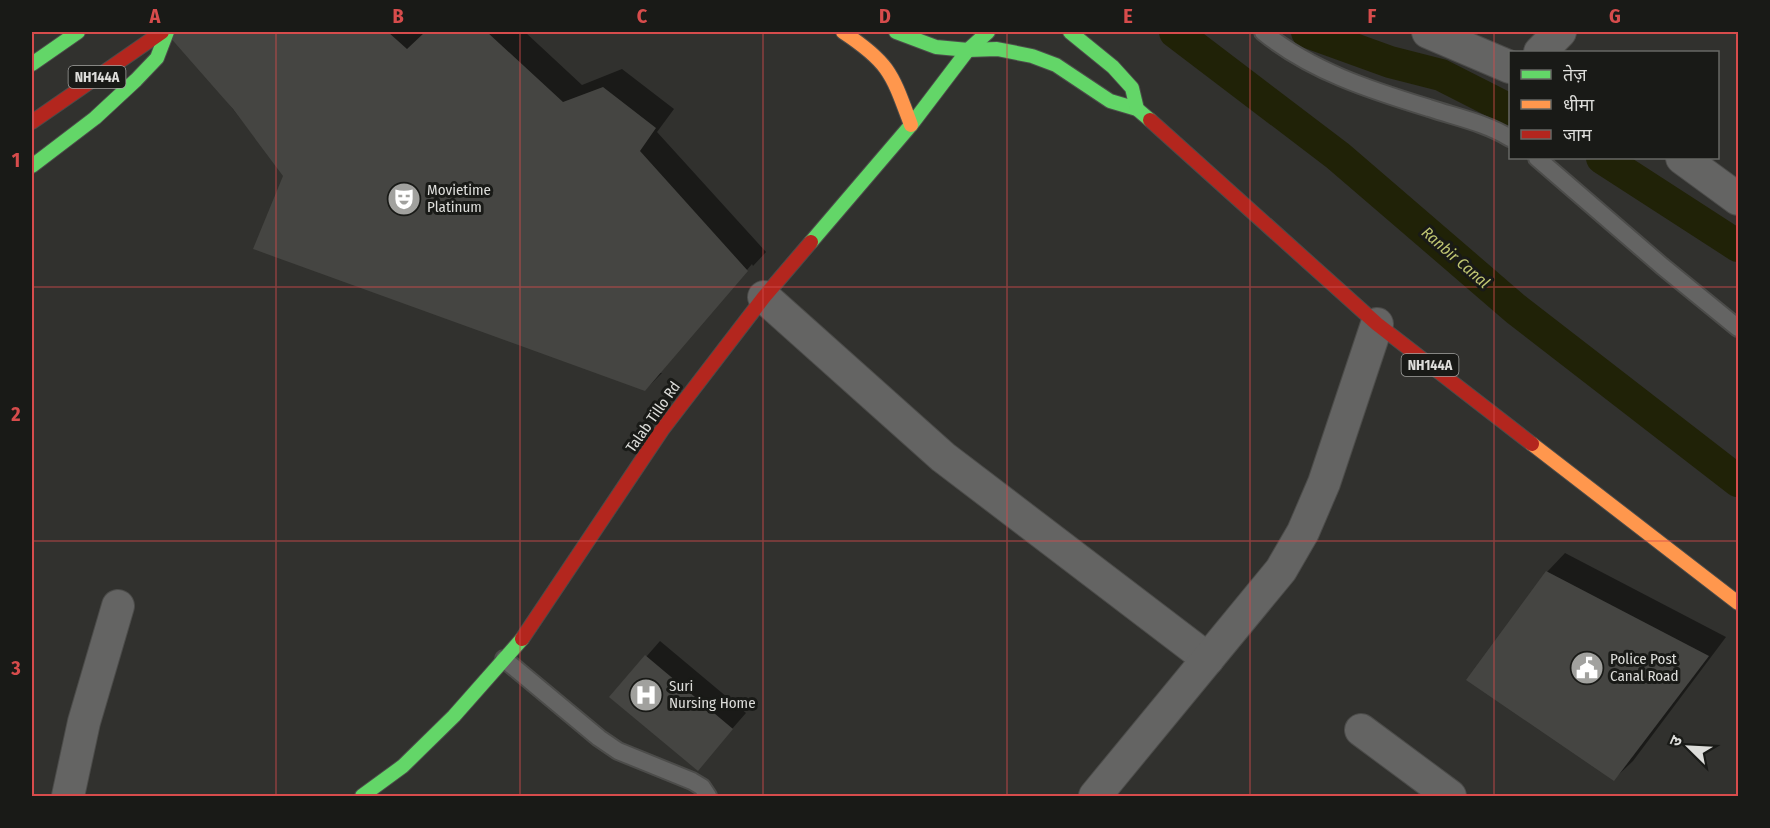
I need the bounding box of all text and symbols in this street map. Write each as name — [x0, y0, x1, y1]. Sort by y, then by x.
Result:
text: A — [149, 4, 162, 28]
text: B — [392, 4, 404, 28]
text: C — [637, 4, 648, 28]
text: D — [879, 4, 891, 28]
text: E — [1123, 4, 1133, 28]
text: F — [1368, 4, 1377, 28]
text: G — [1609, 4, 1621, 28]
legend — [1509, 51, 1719, 159]
text: तेज़ — [1563, 64, 1587, 86]
road number: NH144A — [68, 66, 126, 88]
text: धीमा — [1563, 94, 1594, 116]
text: जाम — [1563, 124, 1593, 146]
text: 1 — [12, 148, 20, 172]
theatre icon: Movietime Platinum — [386, 181, 422, 217]
place label: Movietime Platinum — [427, 181, 491, 216]
water label: Ranbir Canal — [1418, 223, 1493, 292]
road number: NH144A — [1402, 354, 1458, 376]
street label: Talab Tillo Rd — [622, 378, 684, 456]
text: 2 — [10, 402, 21, 426]
public building icon: Police Post Canal Road — [1569, 650, 1605, 686]
place label: Police Post Canal Road — [1610, 650, 1679, 685]
text: 3 — [10, 656, 21, 680]
hospital icon: Suri Nursing Home — [628, 677, 664, 713]
place label: Suri Nursing Home — [669, 677, 756, 712]
north arrow — [1659, 717, 1719, 777]
text: उ — [1665, 732, 1687, 749]

